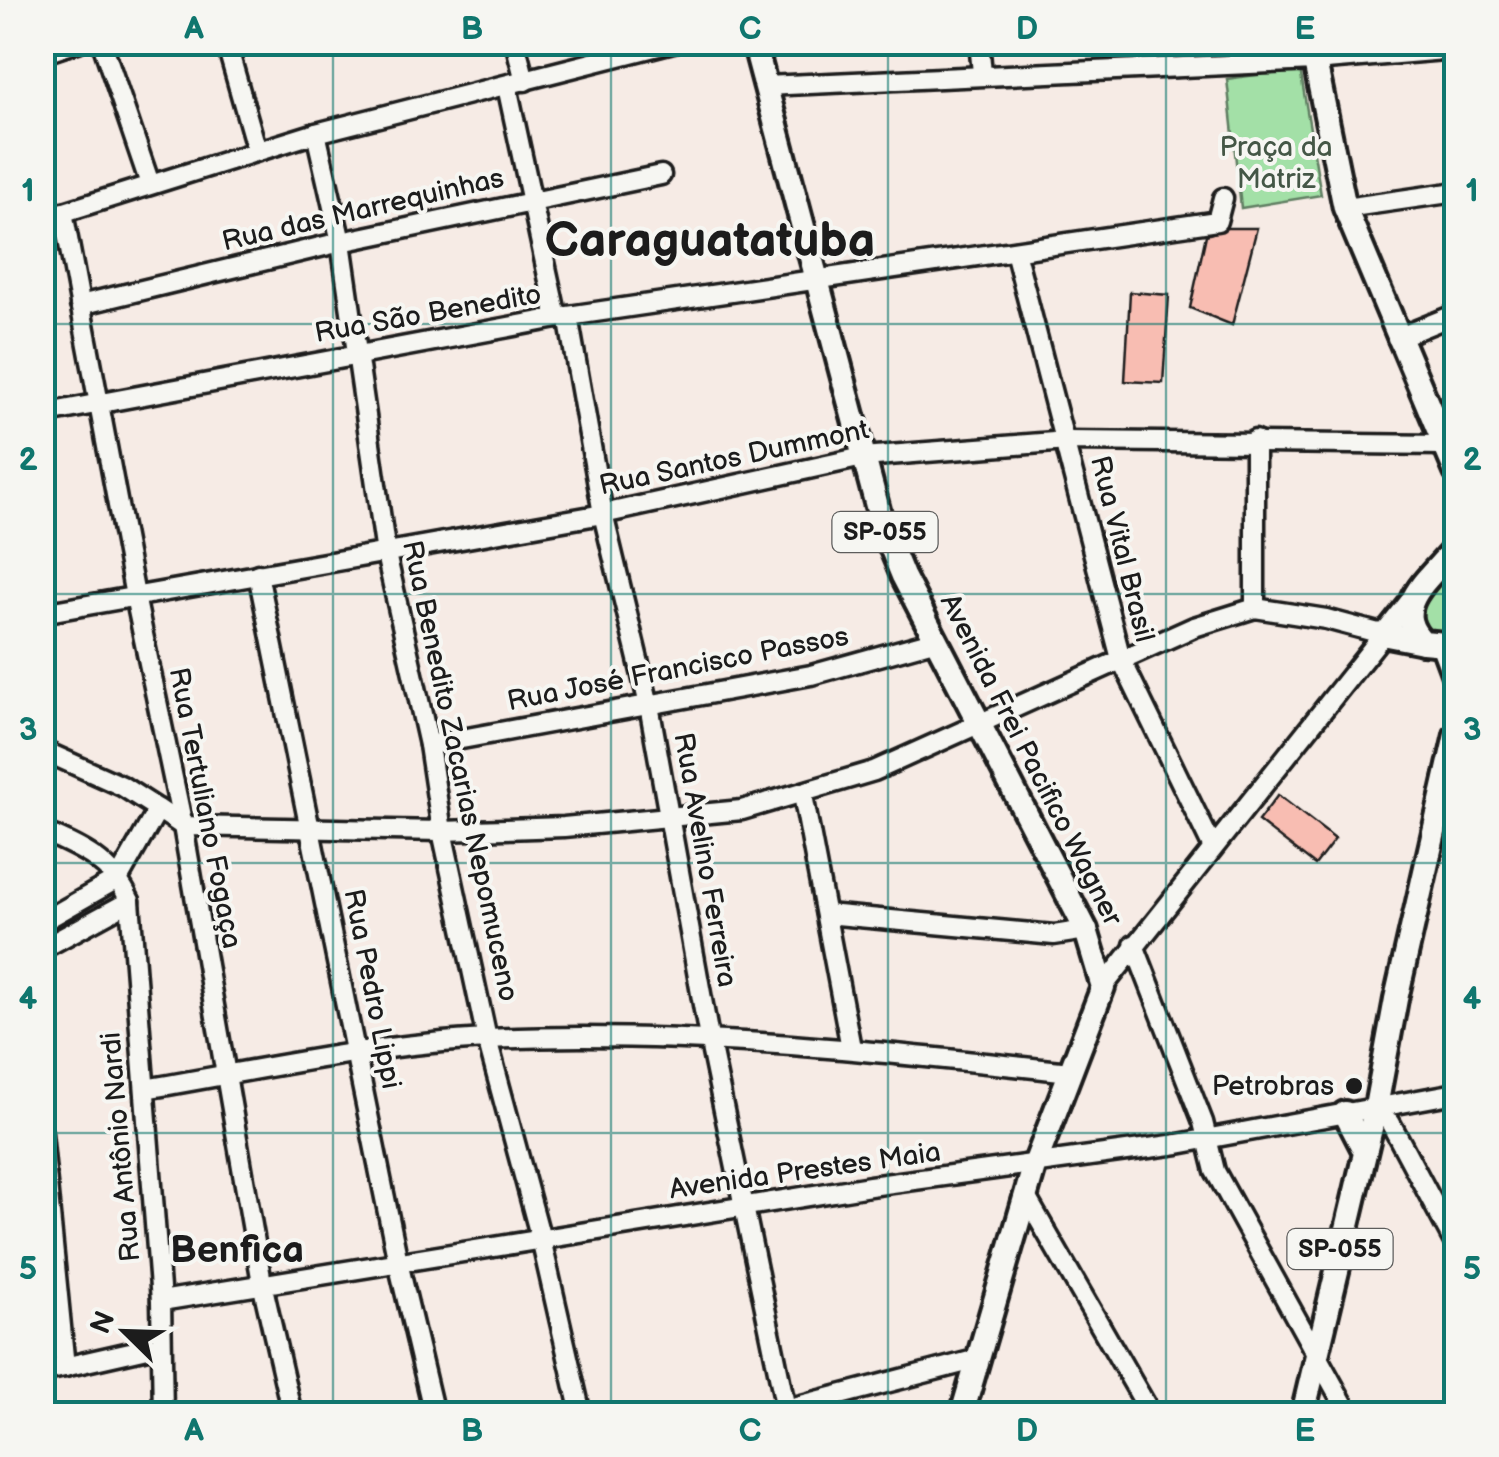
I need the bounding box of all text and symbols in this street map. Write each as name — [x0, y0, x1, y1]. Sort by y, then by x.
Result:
text: A — [183, 10, 204, 49]
text: B — [461, 10, 483, 49]
text: C — [739, 10, 761, 49]
text: D — [1016, 10, 1038, 49]
text: E — [1295, 10, 1315, 49]
park label: Praça da Matriz — [1219, 131, 1333, 196]
street label: Rua das Marrequinhas — [219, 162, 507, 258]
text: 1 — [21, 172, 35, 211]
text: 1 — [1465, 172, 1479, 211]
district label: Caraguatatuba — [545, 213, 875, 270]
street label: Rua São Benedito — [312, 278, 544, 350]
street label: Rua Santos Dummont — [596, 413, 872, 503]
text: 2 — [18, 441, 38, 480]
text: 2 — [1462, 441, 1482, 480]
street label: Rua Vital Brasil — [1083, 453, 1161, 645]
road number: SP-055 — [832, 512, 938, 552]
street label: Rua Benedito Zacarias Nepomuceno — [395, 538, 525, 1004]
street label: Avenida Frei Pacifico Wagner — [933, 589, 1130, 932]
street label: Rua José Francisco Passos — [505, 620, 852, 718]
street label: Rua Tertuliano Fogaça — [162, 665, 248, 951]
text: 3 — [19, 711, 37, 750]
text: 3 — [1463, 711, 1481, 750]
street label: Rua Avelino Ferreira — [666, 730, 744, 990]
street label: Rua Pedro Lippi — [336, 886, 408, 1092]
text: 4 — [19, 980, 38, 1019]
text: 4 — [1463, 980, 1482, 1019]
street label: Rua Antônio Nardi — [95, 1031, 147, 1263]
place label: Petrobras — [1212, 1070, 1334, 1103]
marker: Petrobras — [1343, 1075, 1365, 1097]
street label: Avenida Prestes Maia — [667, 1136, 943, 1206]
district label: Benfica — [170, 1228, 304, 1273]
road number: SP-055 — [1288, 1229, 1392, 1269]
text: 5 — [19, 1250, 37, 1289]
text: 5 — [1463, 1250, 1481, 1289]
north arrow — [75, 1282, 175, 1382]
text: N — [84, 1307, 123, 1339]
text: A — [183, 1412, 204, 1451]
text: B — [461, 1412, 483, 1451]
text: C — [739, 1412, 761, 1451]
text: D — [1016, 1412, 1038, 1451]
text: E — [1295, 1412, 1315, 1451]

